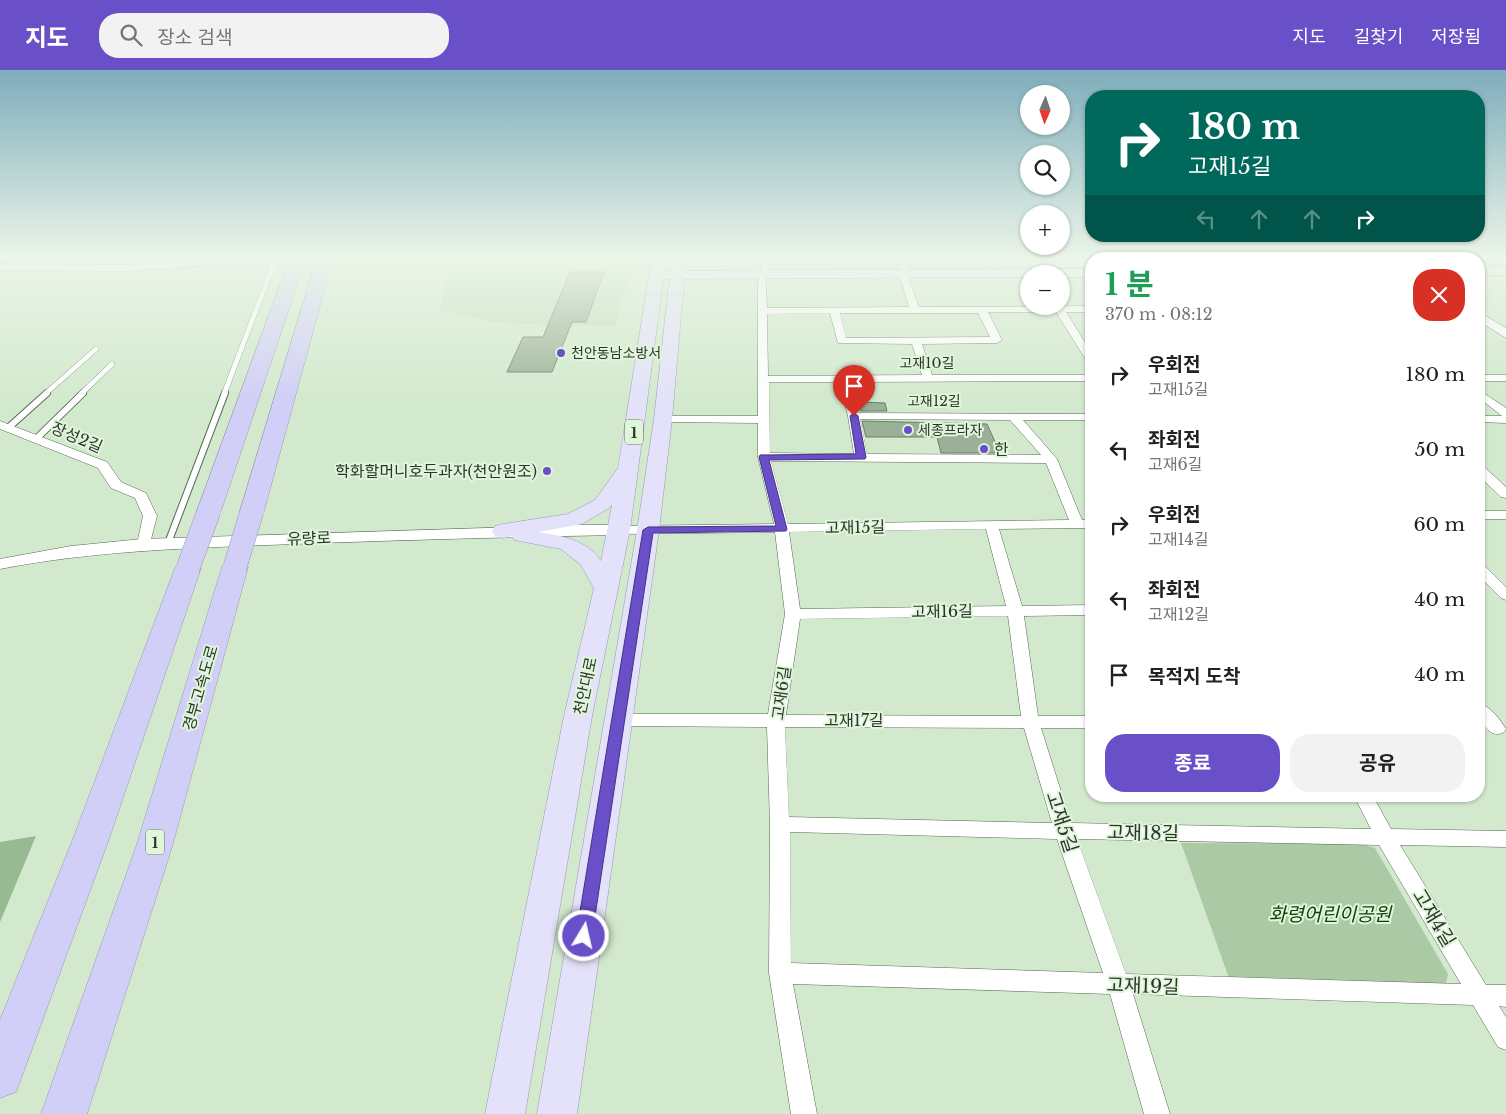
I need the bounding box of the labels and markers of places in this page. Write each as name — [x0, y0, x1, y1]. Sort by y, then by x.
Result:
place label: 천안동남소방서 — [571, 344, 661, 362]
marker: 천안동남소방서 — [555, 347, 567, 359]
pin — [833, 365, 875, 416]
place label: 세종프라자 — [918, 421, 983, 439]
marker: 세종프라자 — [902, 424, 914, 436]
place label: 한 — [994, 439, 1009, 459]
marker: 한 — [978, 443, 990, 455]
place label: 학화할머니호두과자(천안원조) — [335, 461, 537, 481]
marker: 학화할머니호두과자(천안원조) — [541, 465, 553, 477]

